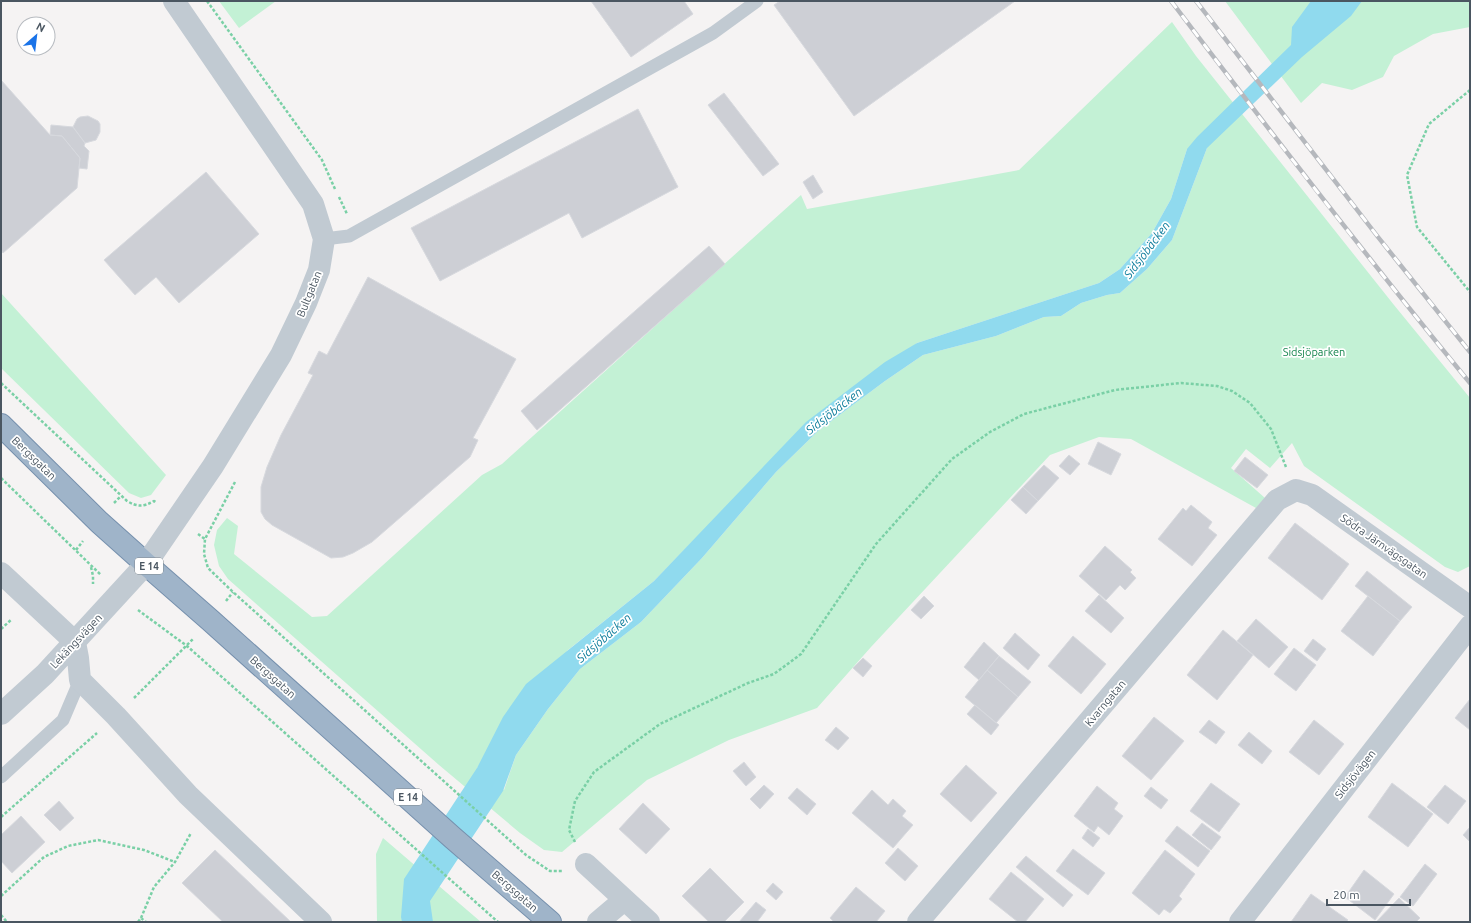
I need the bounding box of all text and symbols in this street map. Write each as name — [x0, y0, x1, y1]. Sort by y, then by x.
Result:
north arrow — [16, 16, 56, 56]
text: N — [34, 20, 47, 34]
water label: Sidsjöbäcken — [1120, 219, 1172, 281]
street label: Bultgatan — [294, 269, 324, 319]
park label: Sidsjöparken — [1283, 346, 1345, 358]
water label: Sidsjöbäcken — [802, 385, 864, 437]
street label: Bergsgatan — [9, 434, 59, 482]
street label: Södra Järnvägsgatan — [1338, 512, 1430, 580]
road number: E 14 — [135, 558, 163, 574]
street label: Lekängsvägen — [48, 611, 104, 671]
water label: Sidsjöbäcken — [573, 611, 633, 665]
street label: Bergsgatan — [248, 654, 298, 700]
street label: Kvarngatan — [1082, 678, 1128, 728]
street label: Sidsjövägen — [1332, 747, 1378, 801]
road number: E 14 — [394, 789, 422, 805]
street label: Bergsgatan — [490, 868, 540, 914]
scale bar — [1327, 881, 1410, 907]
text: 20 m — [1333, 888, 1360, 901]

